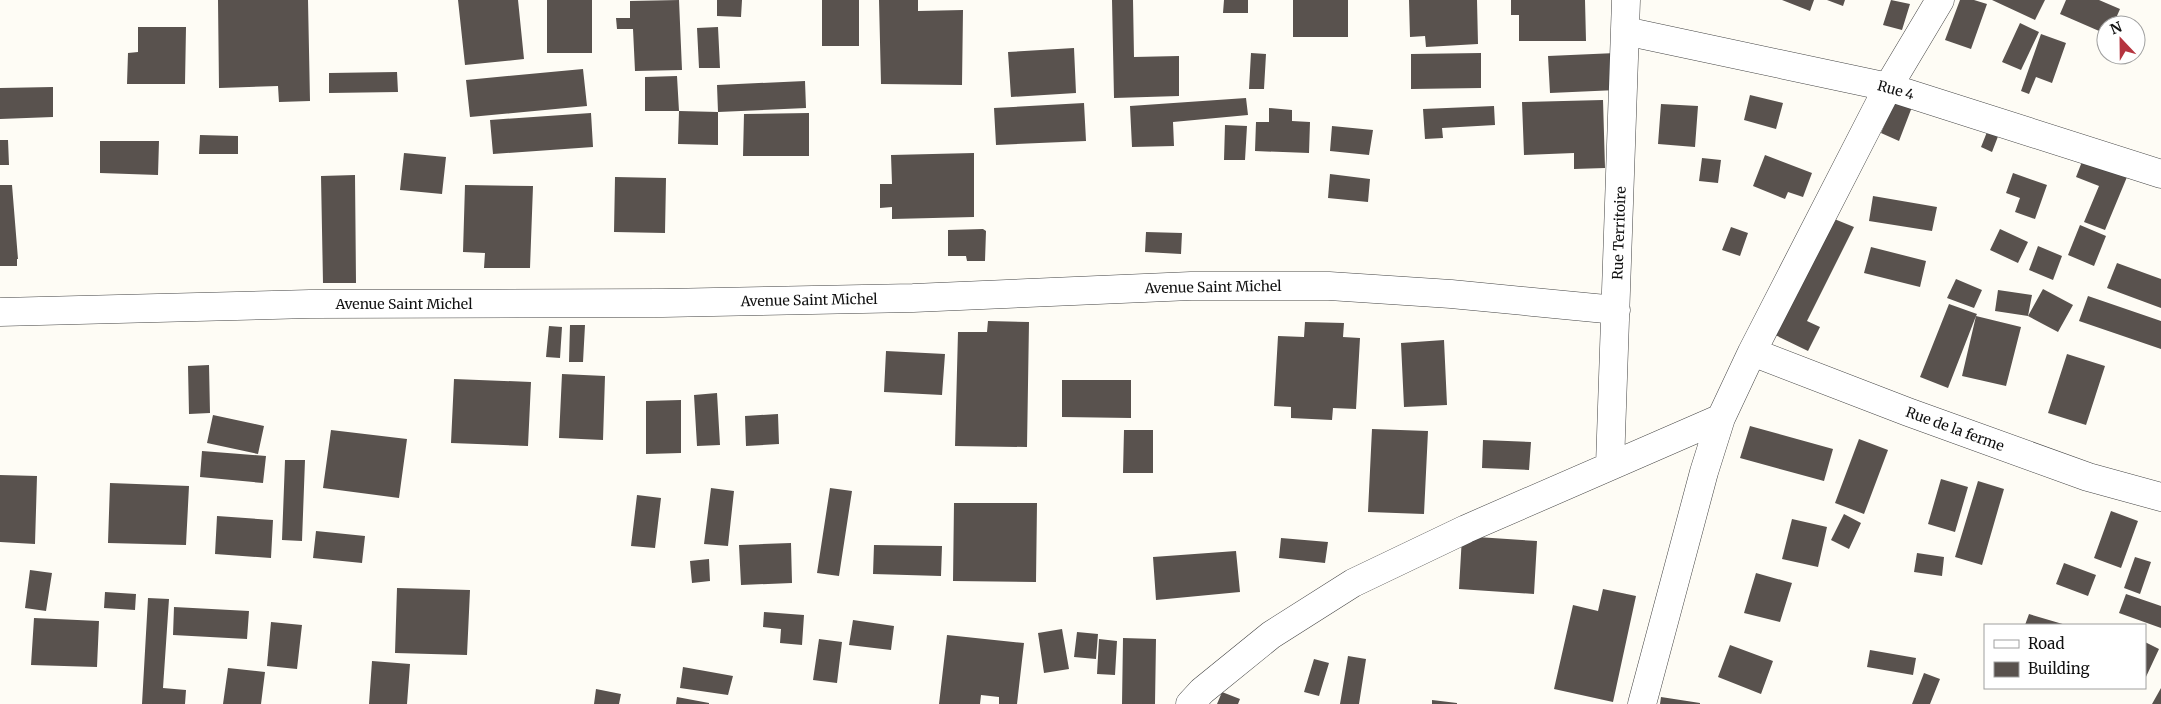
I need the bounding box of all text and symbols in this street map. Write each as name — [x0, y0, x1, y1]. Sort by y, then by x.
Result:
north arrow — [2096, 15, 2146, 65]
text: N — [2108, 18, 2125, 38]
street label: Rue 4 — [1875, 76, 1917, 104]
street label: Rue Territoire — [1608, 186, 1630, 280]
street label: Avenue Saint Michel — [1143, 277, 1282, 297]
street label: Avenue Saint Michel — [739, 290, 878, 310]
street label: Avenue Saint Michel — [335, 295, 473, 313]
street label: Rue de la ferme — [1903, 403, 2007, 455]
legend — [1984, 624, 2146, 689]
text: Road — [2028, 634, 2064, 653]
text: Building — [2028, 659, 2090, 678]

